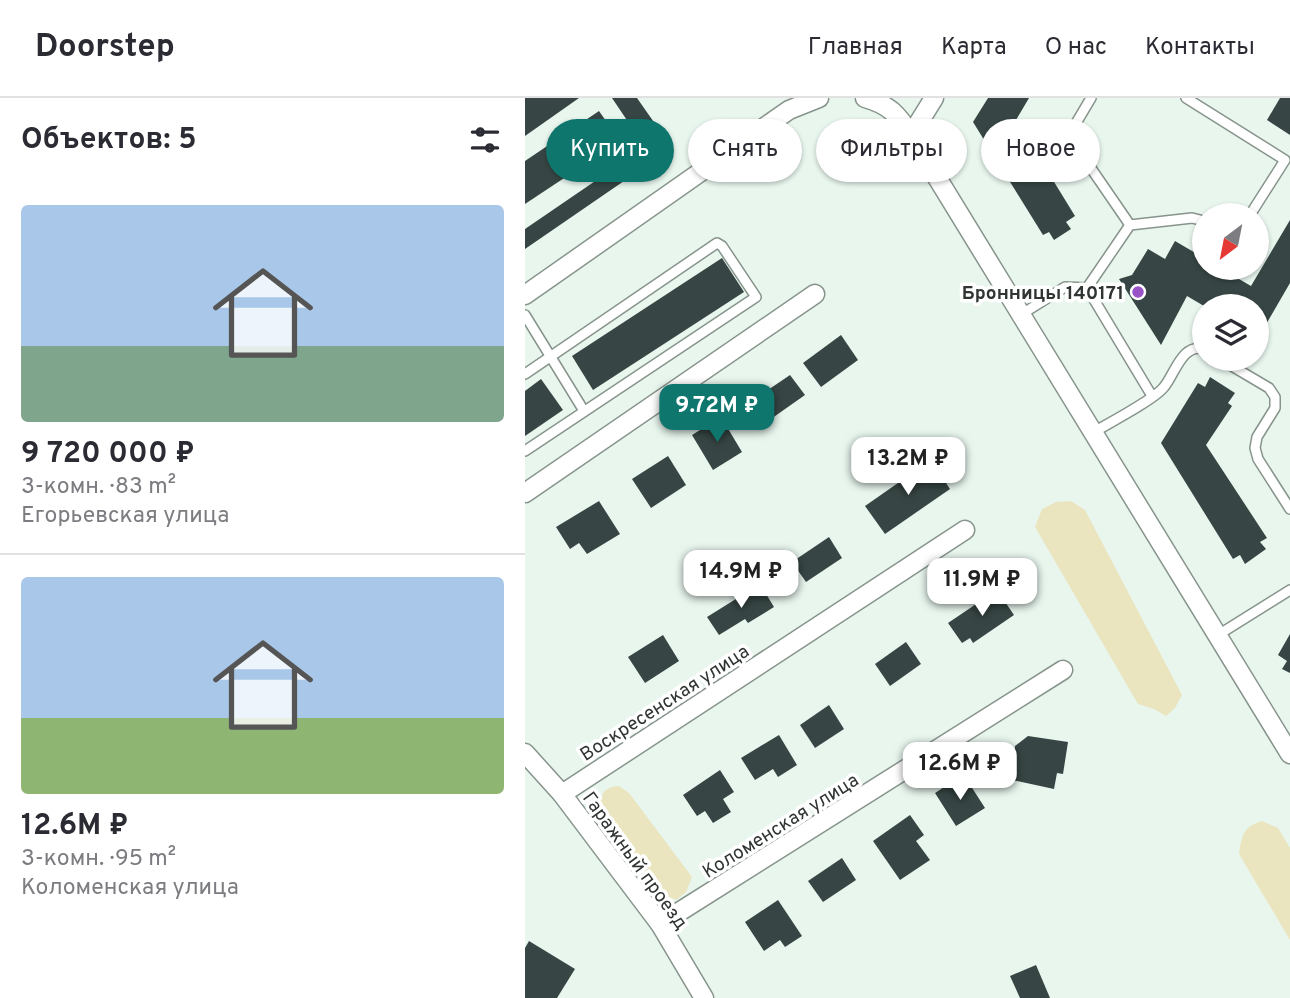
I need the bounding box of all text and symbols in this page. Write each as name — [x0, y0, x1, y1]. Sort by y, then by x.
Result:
text: Doorstep — [35, 27, 175, 69]
text: Главная — [808, 33, 903, 63]
text: Карта — [941, 33, 1007, 63]
text: О нас — [1045, 33, 1107, 63]
text: Контакты — [1145, 33, 1255, 63]
chip: Купить — [546, 119, 674, 182]
chip: Снять — [688, 119, 802, 182]
chip: Фильтры — [816, 119, 967, 182]
chip: Новое — [981, 119, 1100, 182]
icon: filters — [466, 121, 504, 159]
text: Объектов: 5 — [21, 122, 196, 159]
north arrow — [1192, 203, 1269, 280]
map controls — [1192, 203, 1269, 371]
icon: home — [200, 250, 326, 376]
place label: Бронницы 140171 — [962, 282, 1124, 306]
marker: Бронницы 140171 — [1130, 284, 1146, 300]
button: layers — [1192, 294, 1269, 371]
pin: 9.72M ₽ — [652, 384, 782, 444]
text: 9.72M ₽ — [675, 392, 759, 421]
text: 9 720 000 ₽ — [21, 436, 195, 473]
pin: 13.2M ₽ — [843, 438, 973, 497]
text: 13.2M ₽ — [867, 445, 949, 474]
text: 3-комн. · 83 m² — [21, 473, 176, 502]
text: Егорьевская улица — [21, 502, 229, 531]
pin: 14.9M ₽ — [676, 550, 806, 610]
text: 14.9M ₽ — [699, 558, 783, 587]
pin: 11.9M ₽ — [917, 559, 1047, 618]
text: 11.9M ₽ — [943, 566, 1021, 595]
icon: home — [200, 622, 326, 748]
street label: Воскресенская улица — [576, 640, 754, 767]
pin: 12.6M ₽ — [895, 742, 1025, 802]
text: 12.6M ₽ — [919, 750, 1001, 779]
street label: Коломенская улица — [698, 769, 864, 885]
street label: Гаражный проезд — [576, 787, 693, 935]
text: 12.6M ₽ — [21, 808, 129, 845]
text: 3-комн. · 95 m² — [21, 845, 176, 874]
text: Коломенская улица — [21, 874, 239, 903]

